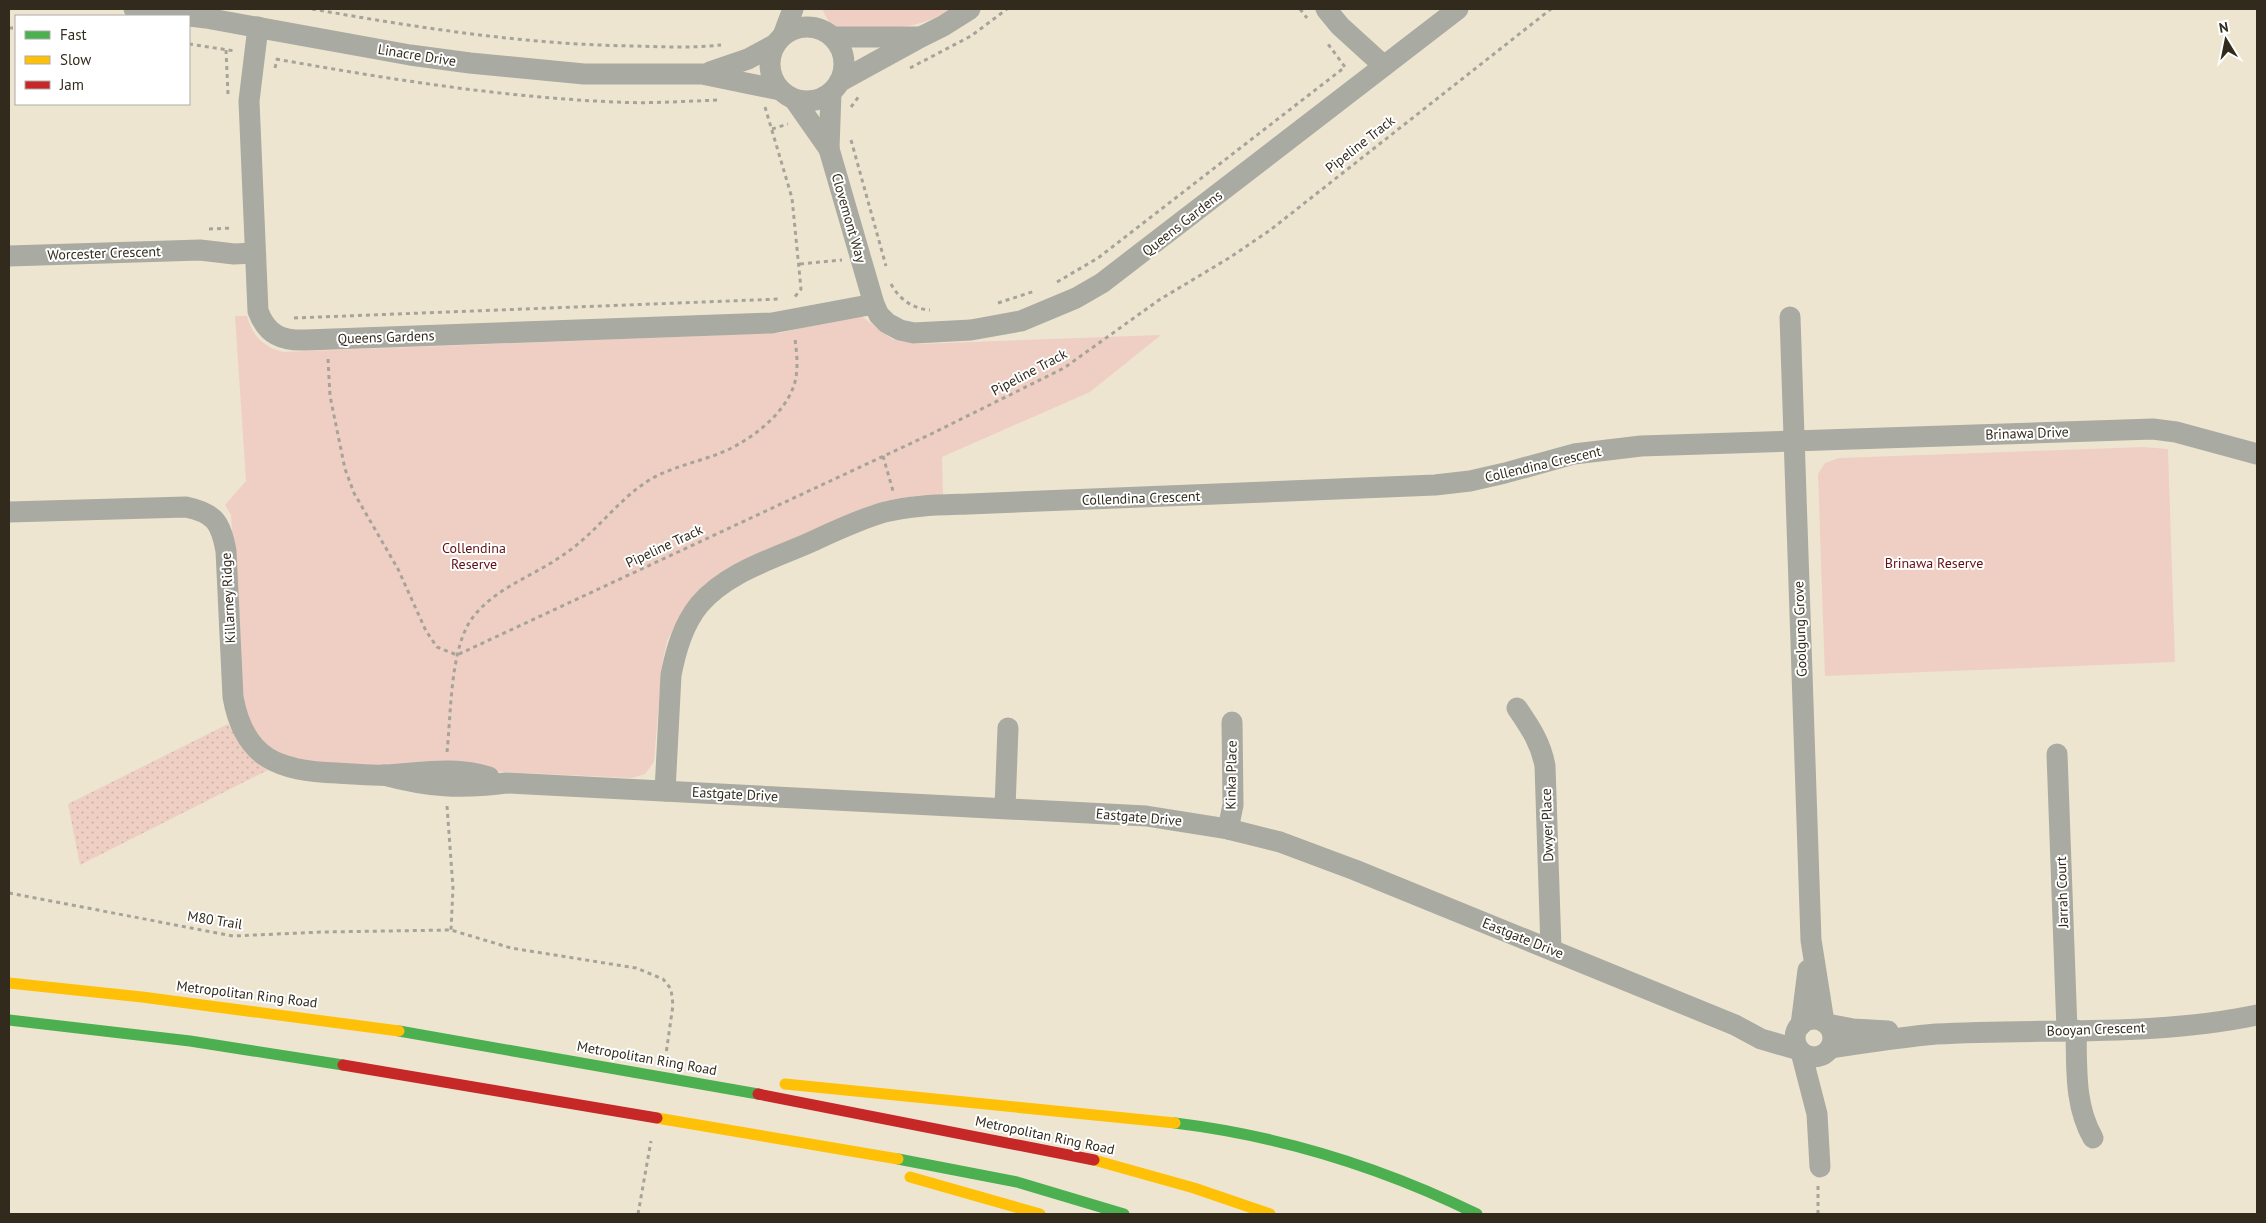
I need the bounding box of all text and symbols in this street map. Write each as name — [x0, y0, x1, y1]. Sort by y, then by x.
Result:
legend — [15, 15, 190, 105]
north arrow — [2201, 15, 2251, 65]
text: N — [2218, 18, 2230, 37]
text: Fast — [60, 25, 87, 44]
street label: Linacre Drive — [377, 40, 457, 70]
text: Slow — [60, 50, 91, 69]
text: Jam — [59, 75, 84, 94]
street label: Pipeline Track — [1322, 111, 1399, 177]
street label: Clovemont Way — [828, 171, 871, 265]
street label: Queens Gardens — [1138, 186, 1226, 260]
street label: Worcester Crescent — [47, 242, 161, 264]
street label: Queens Gardens — [337, 326, 435, 348]
street label: Pipeline Track — [988, 344, 1070, 399]
street label: Brinawa Drive — [1985, 423, 2069, 443]
street label: Collendina Crescent — [1483, 442, 1603, 486]
street label: Collendina Crescent — [1081, 487, 1201, 509]
street label: Pipeline Track — [622, 520, 706, 572]
park label: Collendina Reserve — [442, 539, 506, 573]
street label: Killarney Ridge — [217, 552, 239, 644]
park label: Brinawa Reserve — [1885, 554, 1983, 572]
street label: Goolgung Grove — [1789, 581, 1811, 677]
street label: Kinka Place — [1221, 740, 1241, 810]
street label: Eastgate Drive — [691, 783, 779, 805]
street label: Dwyer Place — [1537, 788, 1557, 862]
street label: Eastgate Drive — [1095, 804, 1183, 830]
street label: Jarrah Court — [2052, 856, 2072, 929]
street label: M80 Trail — [186, 907, 244, 933]
street label: Eastgate Drive — [1480, 914, 1566, 962]
street label: Metropolitan Ring Road — [176, 976, 318, 1012]
street label: Booyan Crescent — [2046, 1018, 2146, 1040]
street label: Metropolitan Ring Road — [576, 1037, 718, 1079]
street label: Metropolitan Ring Road — [974, 1111, 1116, 1159]

